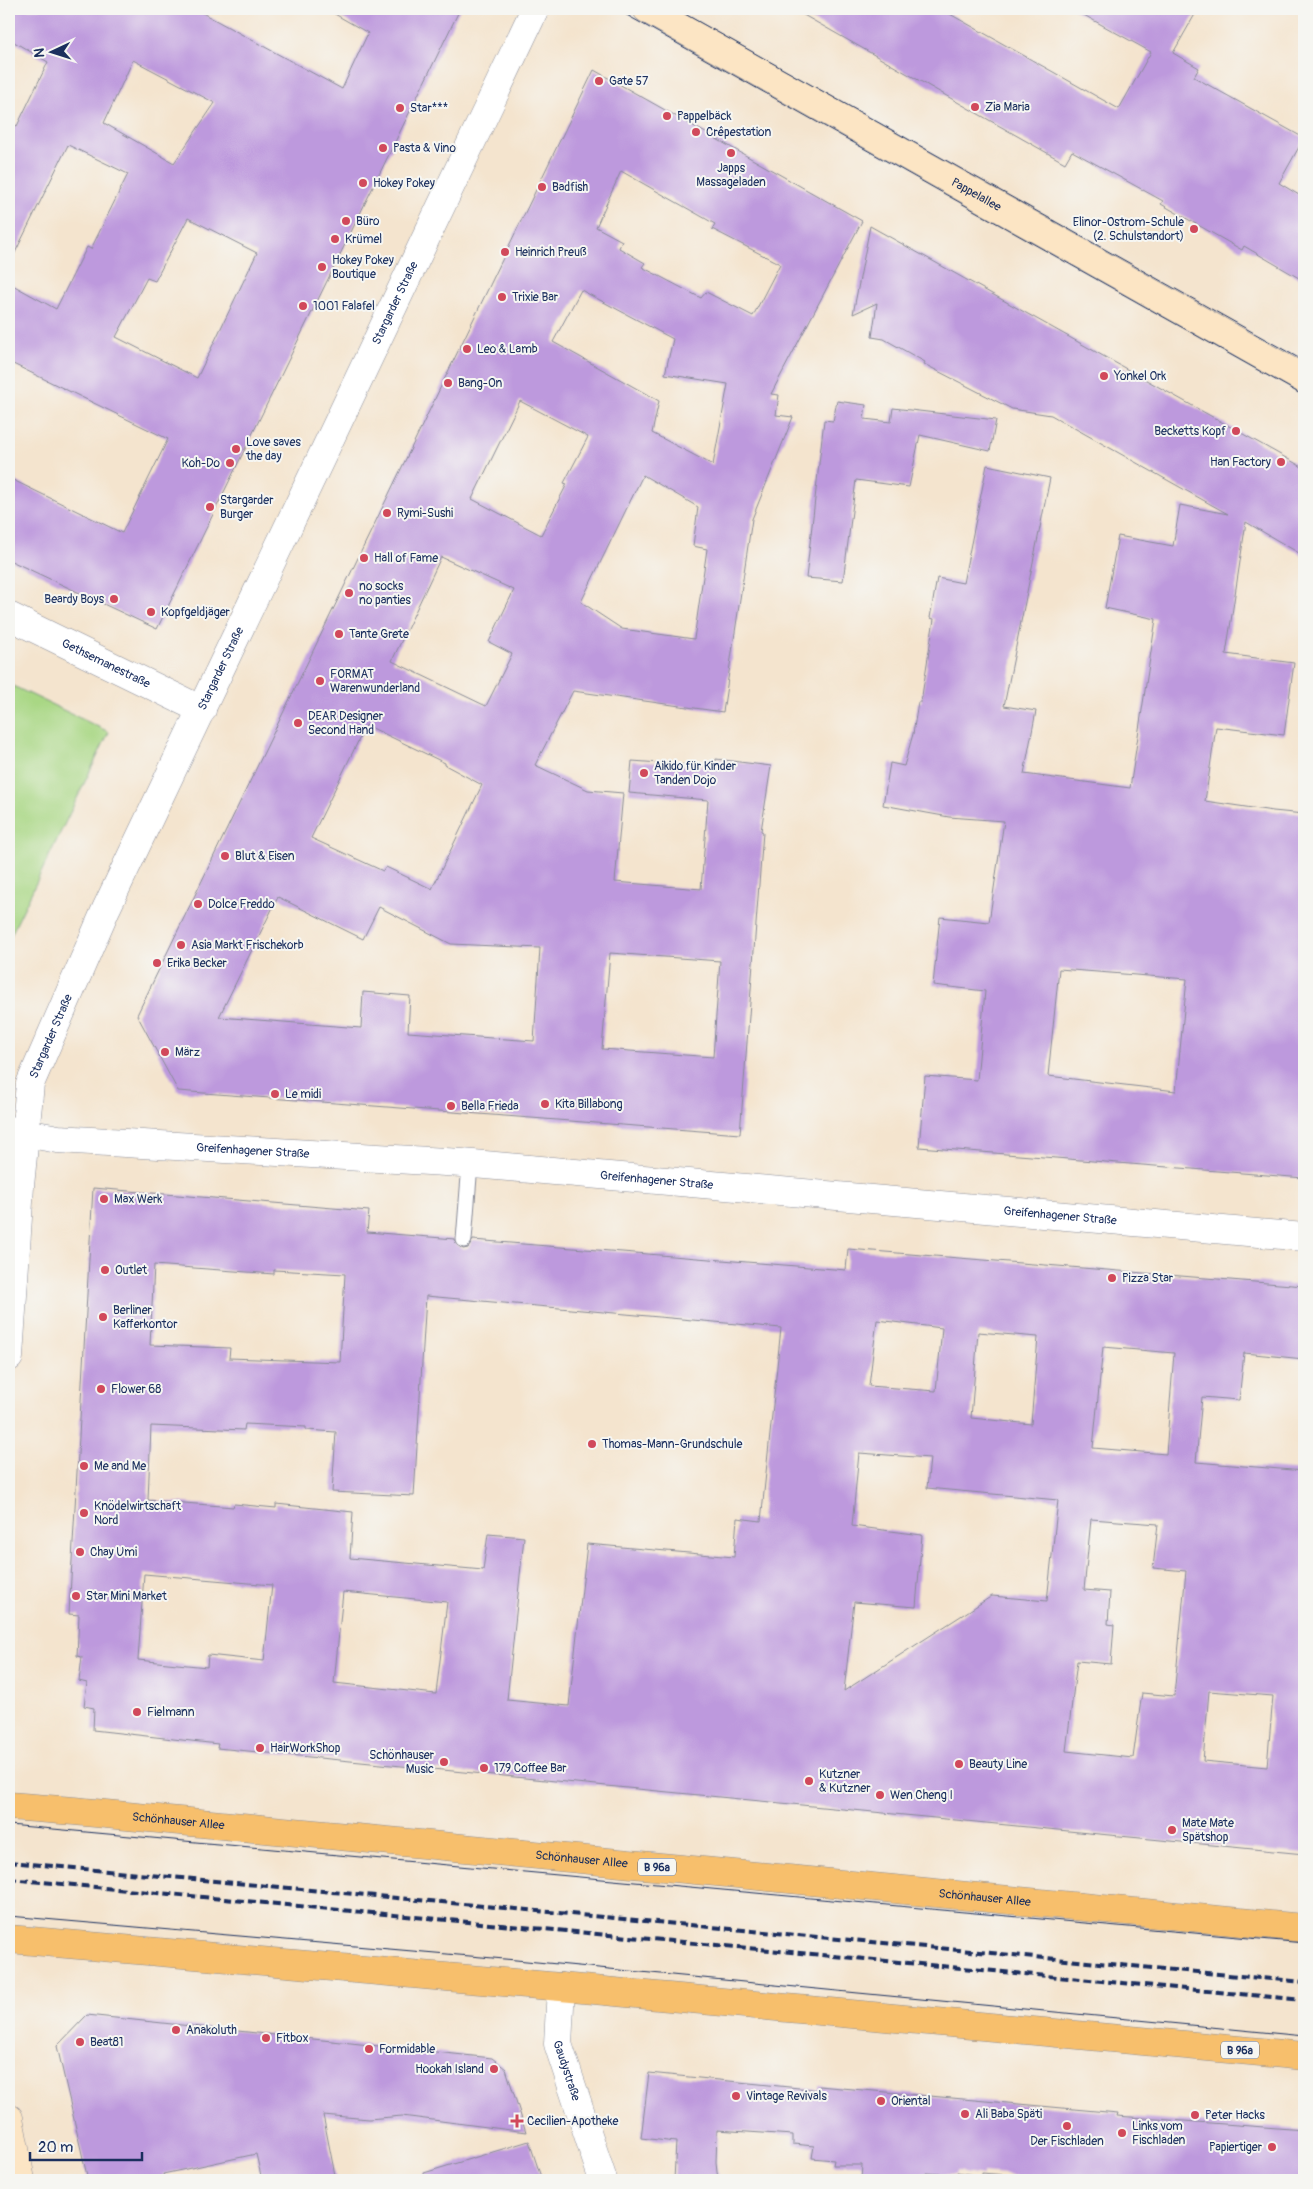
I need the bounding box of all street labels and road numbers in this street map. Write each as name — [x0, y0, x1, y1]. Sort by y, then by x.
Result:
street label: Pappelallee — [948, 175, 1004, 215]
street label: Stargarder Straße — [369, 259, 422, 347]
street label: Stargarder Straße — [195, 625, 247, 713]
street label: Gethsemanestraße — [59, 636, 153, 692]
street label: Stargarder Straße — [26, 992, 76, 1081]
street label: Greifenhagener Straße — [196, 1140, 310, 1162]
street label: Greifenhagener Straße — [599, 1168, 714, 1193]
street label: Greifenhagener Straße — [1003, 1204, 1117, 1229]
street label: Schönhauser Allee — [131, 1810, 225, 1833]
street label: Schönhauser Allee — [535, 1848, 628, 1872]
road number: B 96a — [638, 1858, 676, 1875]
street label: Schönhauser Allee — [938, 1886, 1032, 1910]
street label: Gaudystraße — [549, 2038, 583, 2103]
road number: B 96a — [1221, 2042, 1259, 2058]

